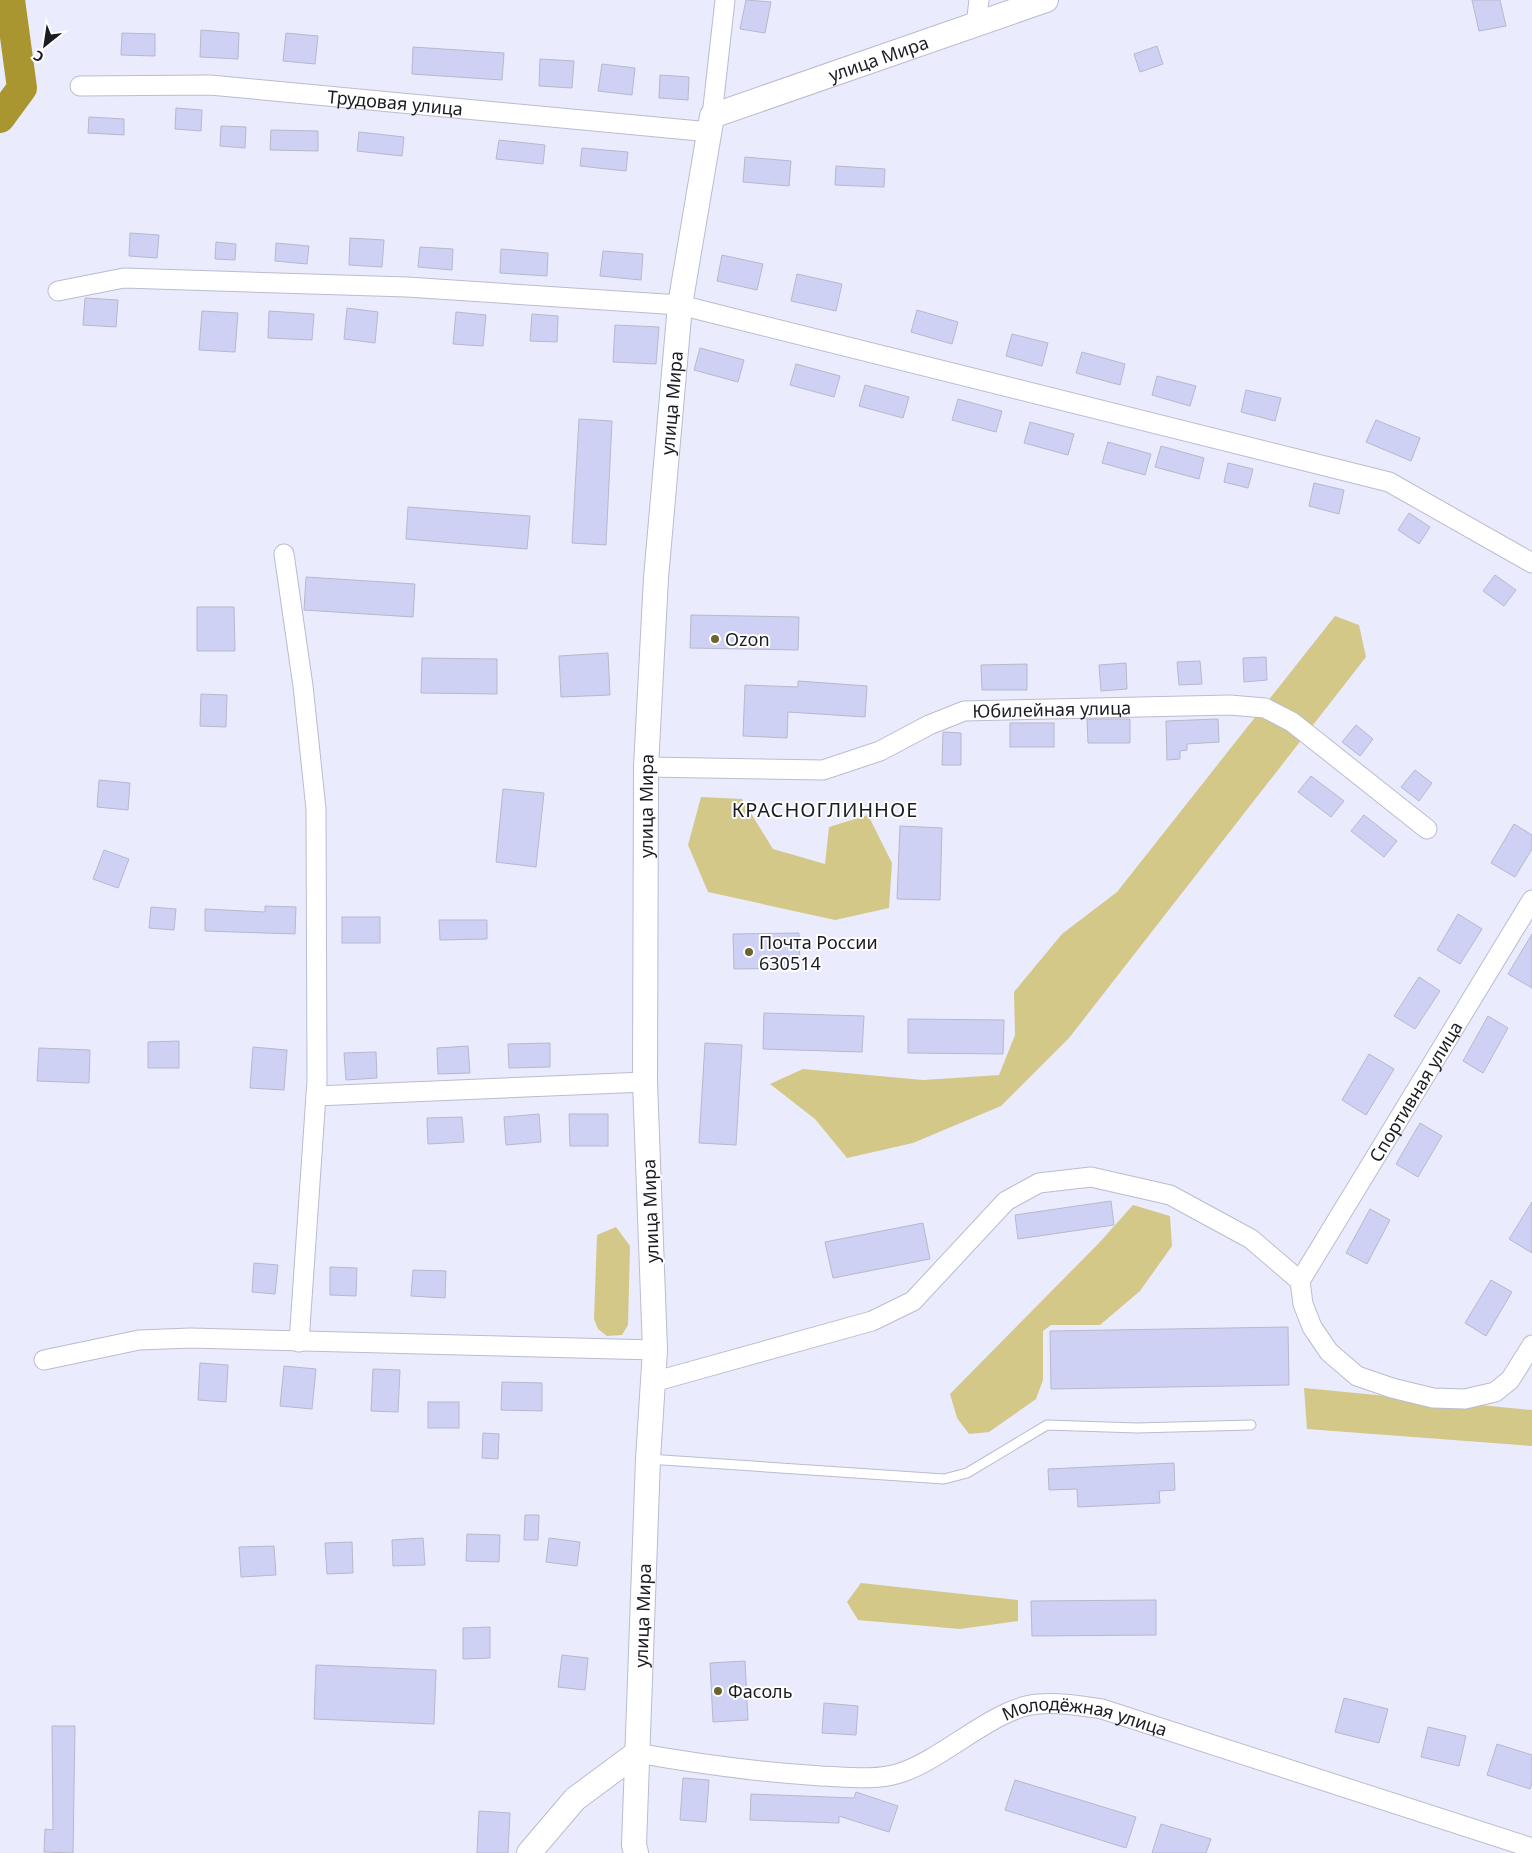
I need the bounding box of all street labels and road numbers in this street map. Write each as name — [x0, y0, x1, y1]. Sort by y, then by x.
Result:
street label: улица Мира — [825, 30, 932, 87]
street label: Трудовая улица — [326, 84, 464, 121]
street label: улица Мира — [655, 350, 688, 456]
street label: Юбилейная улица — [972, 695, 1131, 723]
street label: улица Мира — [634, 753, 659, 858]
street label: Спортивная улица — [1363, 1016, 1468, 1166]
street label: улица Мира — [636, 1159, 664, 1263]
street label: улица Мира — [628, 1563, 656, 1668]
street label: Молодёжная улица — [998, 1691, 1170, 1741]

